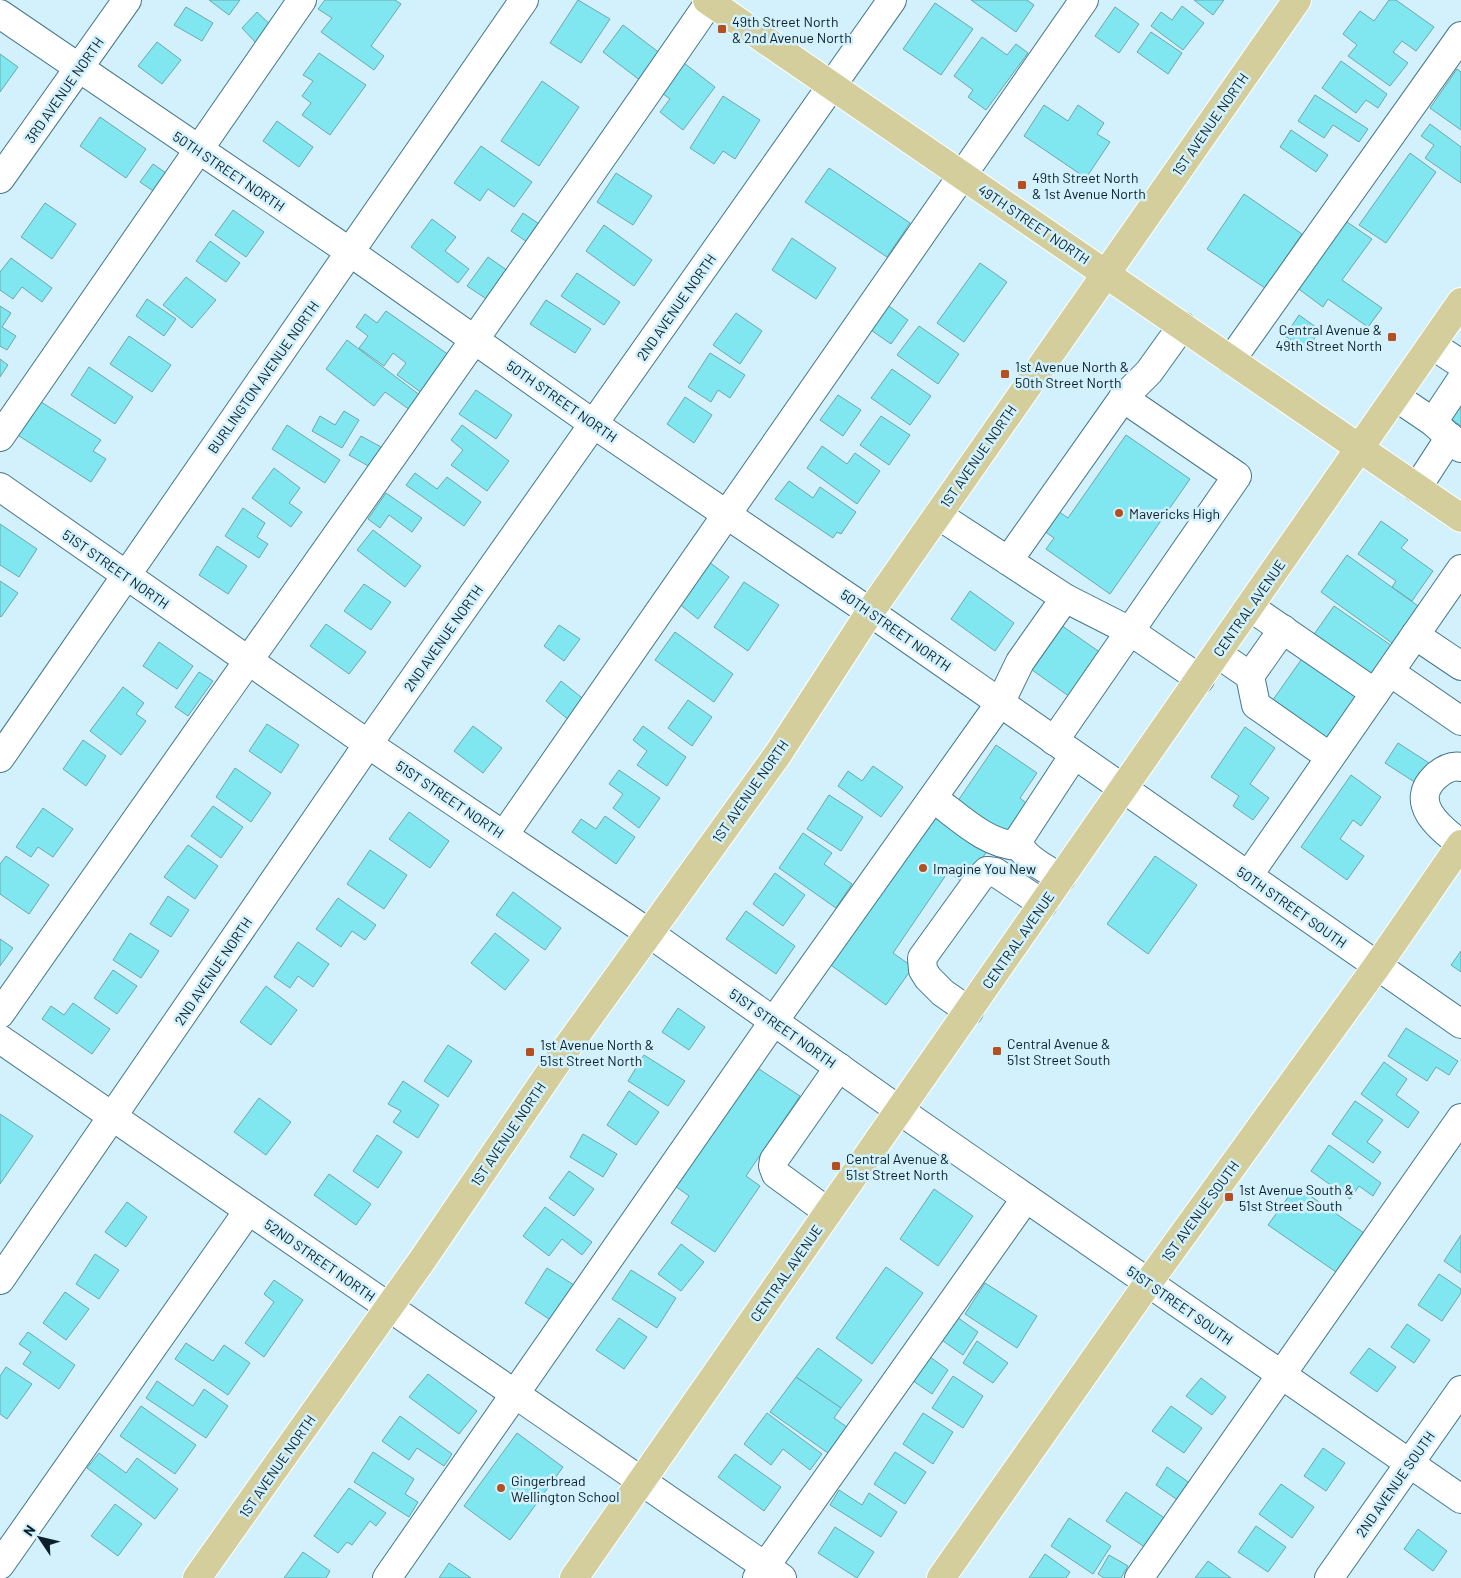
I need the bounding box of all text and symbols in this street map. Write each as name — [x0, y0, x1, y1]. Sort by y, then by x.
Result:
place label: 49th Street North & 2nd Avenue North — [732, 13, 852, 46]
marker: 49th Street North & 2nd Avenue North — [716, 23, 728, 35]
street label: 3RD AVENUE NORTH — [21, 34, 107, 146]
street label: 1ST AVENUE NORTH — [1168, 69, 1252, 179]
street label: 50TH STREET NORTH — [170, 127, 288, 215]
place label: 49th Street North & 1st Avenue North — [1032, 169, 1146, 202]
marker: 49th Street North & 1st Avenue North — [1016, 179, 1028, 191]
street label: 49TH STREET NORTH — [975, 180, 1093, 268]
street label: 2ND AVENUE NORTH — [633, 250, 719, 364]
street label: BURLINGTON AVENUE NORTH — [204, 298, 322, 456]
place label: Central Avenue & 49th Street North — [1276, 321, 1382, 354]
marker: Central Avenue & 49th Street North — [1386, 331, 1398, 343]
street label: 50TH STREET NORTH — [503, 356, 621, 446]
place label: 1st Avenue North & 50th Street North — [1015, 358, 1129, 391]
marker: 1st Avenue North & 50th Street North — [999, 368, 1011, 380]
street label: 1ST AVENUE NORTH — [936, 401, 1020, 511]
place label: Mavericks High — [1129, 505, 1220, 522]
marker: Mavericks High — [1113, 507, 1125, 519]
street label: 51ST STREET NORTH — [59, 526, 173, 612]
street label: CENTRAL AVENUE — [1209, 556, 1289, 660]
street label: 2ND AVENUE NORTH — [400, 581, 486, 695]
street label: 50TH STREET NORTH — [837, 585, 955, 675]
street label: 1ST AVENUE NORTH — [708, 736, 792, 846]
street label: 51ST STREET NORTH — [393, 757, 507, 841]
place label: Imagine You New — [933, 860, 1036, 877]
marker: Imagine You New — [917, 862, 929, 874]
street label: 50TH STREET SOUTH — [1234, 863, 1350, 951]
street label: CENTRAL AVENUE — [978, 888, 1058, 992]
street label: 2ND AVENUE NORTH — [171, 914, 255, 1028]
street label: 51ST STREET NORTH — [726, 985, 840, 1071]
place label: Central Avenue & 51st Street South — [1007, 1035, 1110, 1068]
place label: 1st Avenue North & 51st Street North — [540, 1036, 654, 1069]
marker: Central Avenue & 51st Street South — [991, 1045, 1003, 1057]
marker: 1st Avenue North & 51st Street North — [524, 1046, 536, 1058]
street label: 1ST AVENUE NORTH — [467, 1079, 549, 1189]
place label: Central Avenue & 51st Street North — [846, 1150, 949, 1183]
street label: 1ST AVENUE SOUTH — [1158, 1157, 1242, 1265]
marker: Central Avenue & 51st Street North — [830, 1160, 842, 1172]
place label: 1st Avenue South & 51st Street South — [1239, 1181, 1354, 1214]
marker: 1st Avenue South & 51st Street South — [1223, 1191, 1235, 1203]
street label: 52ND STREET NORTH — [261, 1215, 379, 1305]
street label: CENTRAL AVENUE — [746, 1221, 826, 1325]
street label: 51ST STREET SOUTH — [1124, 1262, 1236, 1348]
street label: 1ST AVENUE NORTH — [235, 1411, 319, 1521]
street label: 2ND AVENUE SOUTH — [1352, 1428, 1438, 1540]
place label: Gingerbread Wellington School — [511, 1472, 619, 1505]
marker: Gingerbread Wellington School — [495, 1482, 507, 1494]
north arrow — [15, 1513, 65, 1563]
text: N — [19, 1522, 39, 1539]

